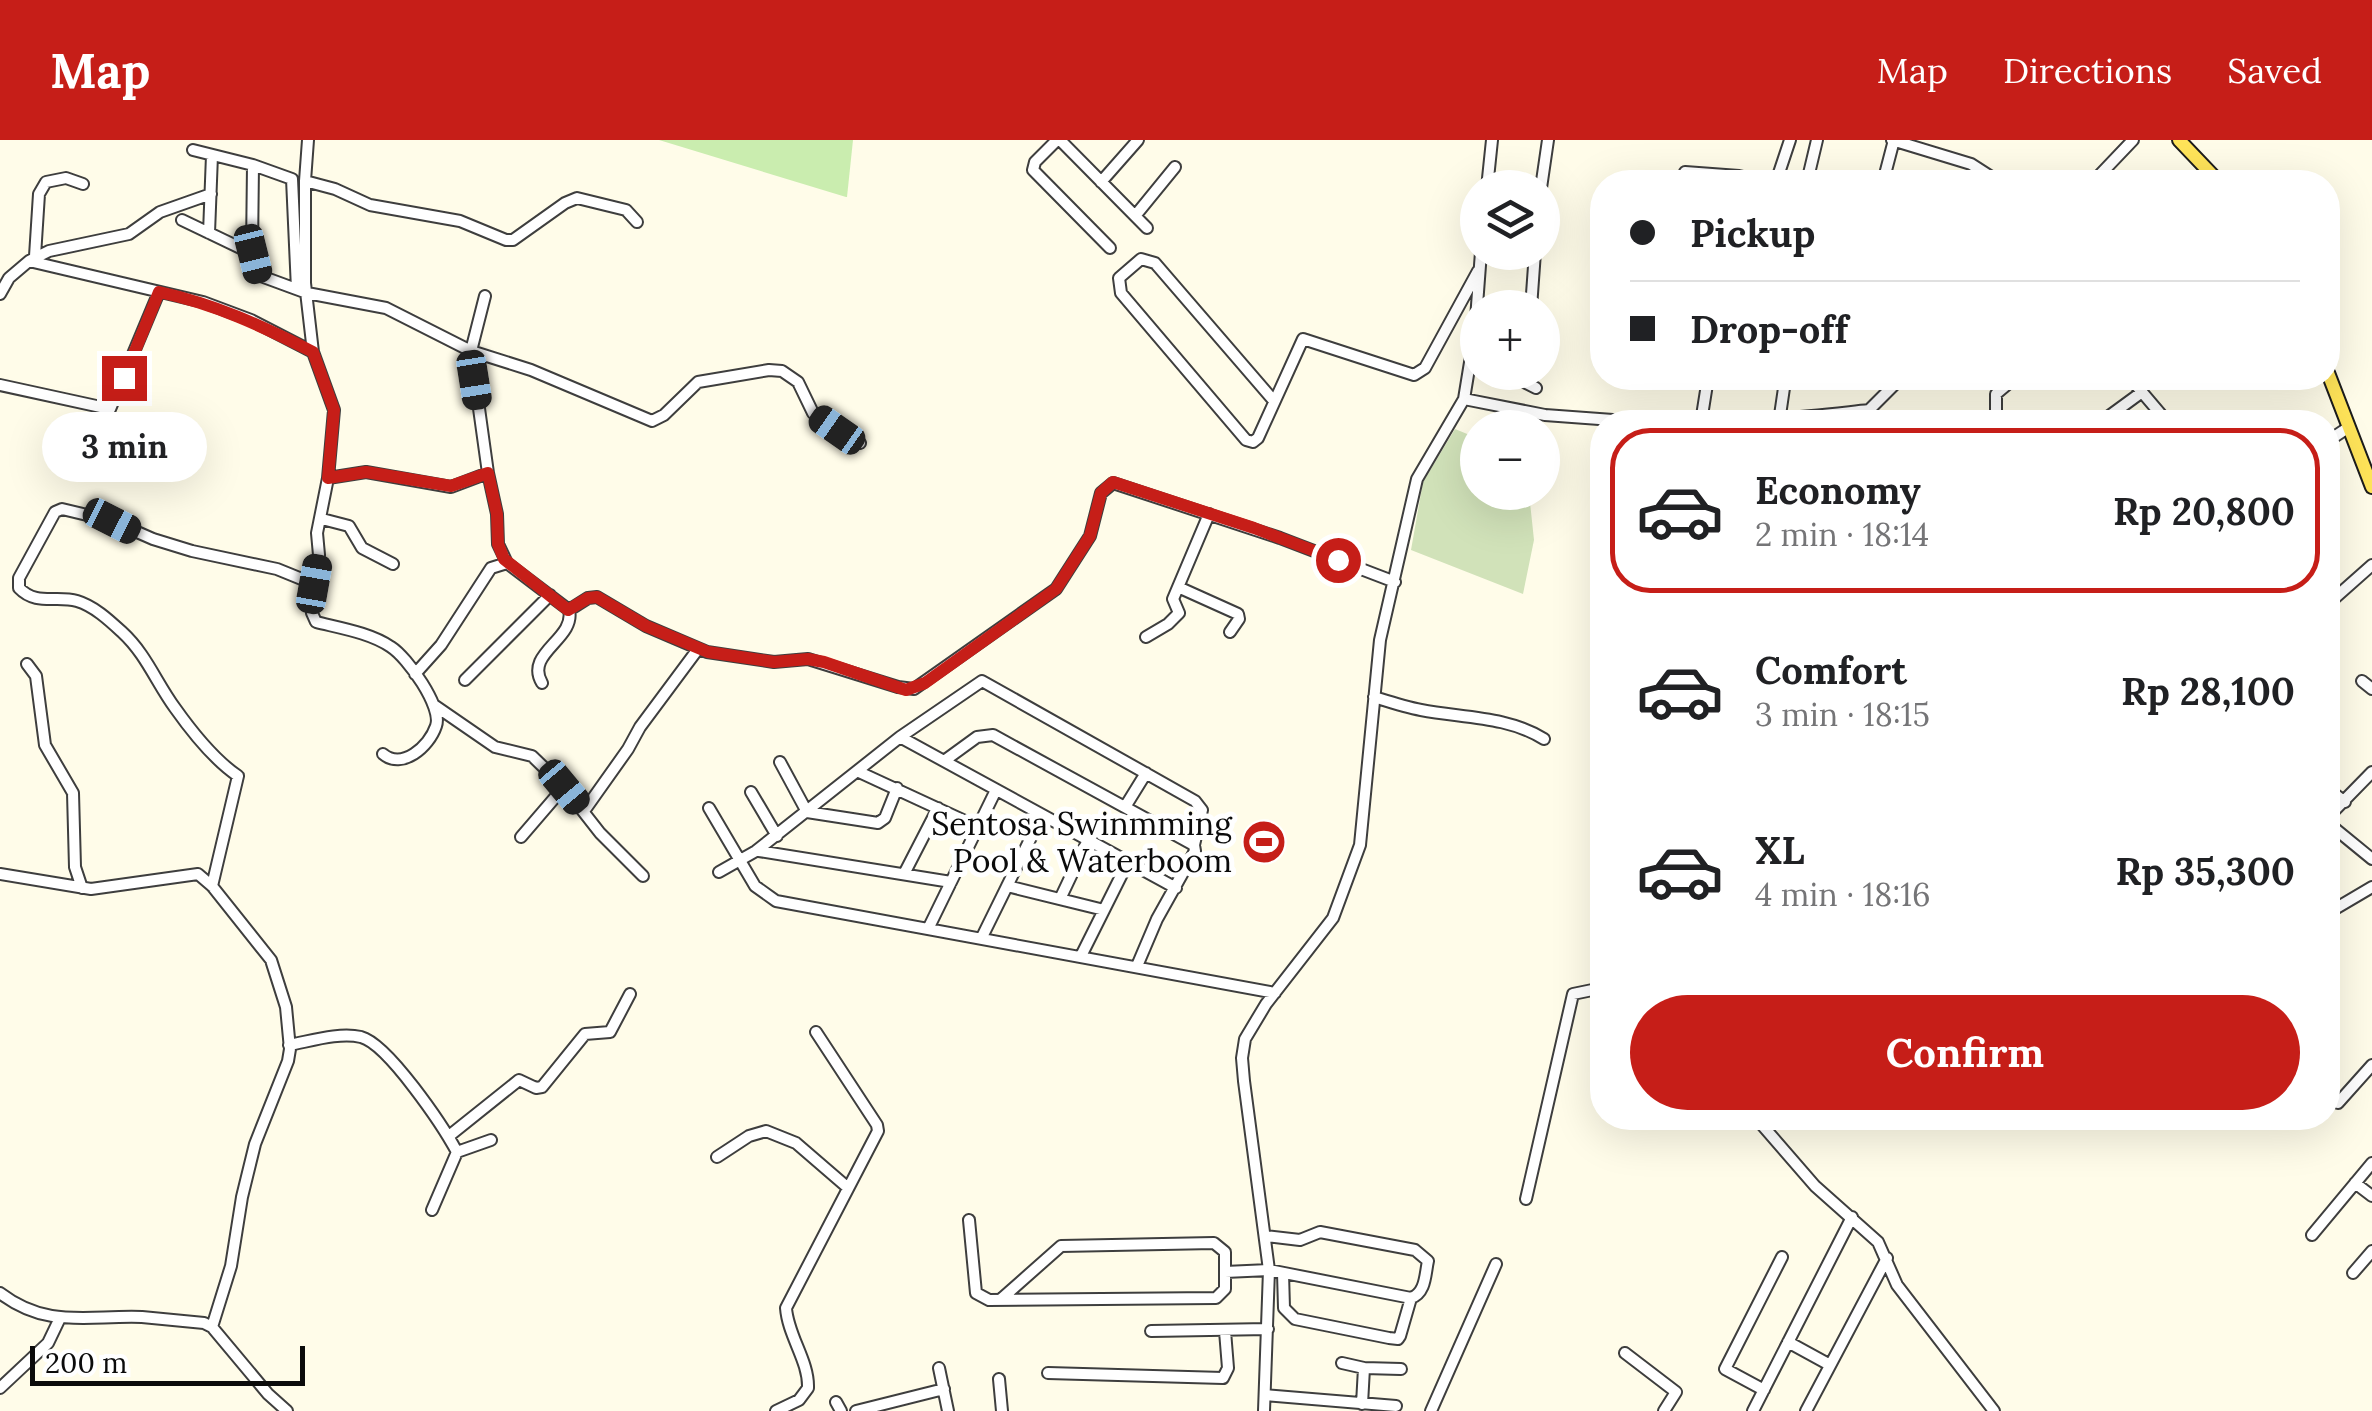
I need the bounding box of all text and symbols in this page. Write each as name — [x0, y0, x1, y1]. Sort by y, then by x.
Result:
text: Map — [50, 40, 150, 101]
text: Map — [1877, 48, 1948, 93]
text: Directions — [2003, 48, 2172, 93]
text: Saved — [2227, 48, 2322, 93]
map controls — [1460, 170, 1560, 510]
button: layers — [1460, 170, 1560, 270]
text: Pickup — [1690, 209, 1815, 257]
car — [231, 221, 275, 287]
button: + — [1460, 290, 1560, 390]
text: Drop-off — [1690, 305, 1848, 353]
car — [454, 348, 494, 412]
route end — [102, 356, 147, 401]
car — [804, 401, 870, 459]
button: − — [1460, 410, 1560, 510]
callout: 3 min — [42, 413, 206, 483]
text: 3 min — [81, 426, 168, 467]
icon: car — [1635, 466, 1725, 556]
text: Economy — [1755, 466, 1921, 514]
text: Rp 20,800 — [2113, 487, 2295, 535]
car — [78, 494, 146, 548]
text: 2 min · 18:14 — [1755, 514, 1929, 555]
route start — [1316, 538, 1361, 583]
car — [294, 552, 334, 616]
icon: car — [1635, 646, 1725, 736]
text: Comfort — [1755, 646, 1907, 694]
text: Rp 28,100 — [2121, 667, 2295, 715]
text: 3 min · 18:15 — [1755, 694, 1930, 735]
car — [533, 754, 595, 820]
place label: Sentosa Swinmming Pool & Waterboom — [931, 803, 1233, 881]
sports icon: Sentosa Swinmming Pool & Waterboom — [1241, 819, 1287, 865]
icon: car — [1635, 826, 1725, 916]
text: XL — [1755, 826, 1805, 874]
text: Rp 35,300 — [2115, 847, 2295, 895]
text: 4 min · 18:16 — [1755, 874, 1930, 915]
button: Confirm — [1630, 995, 2300, 1110]
scale bar — [30, 1341, 305, 1386]
text: 200 m — [45, 1345, 127, 1381]

